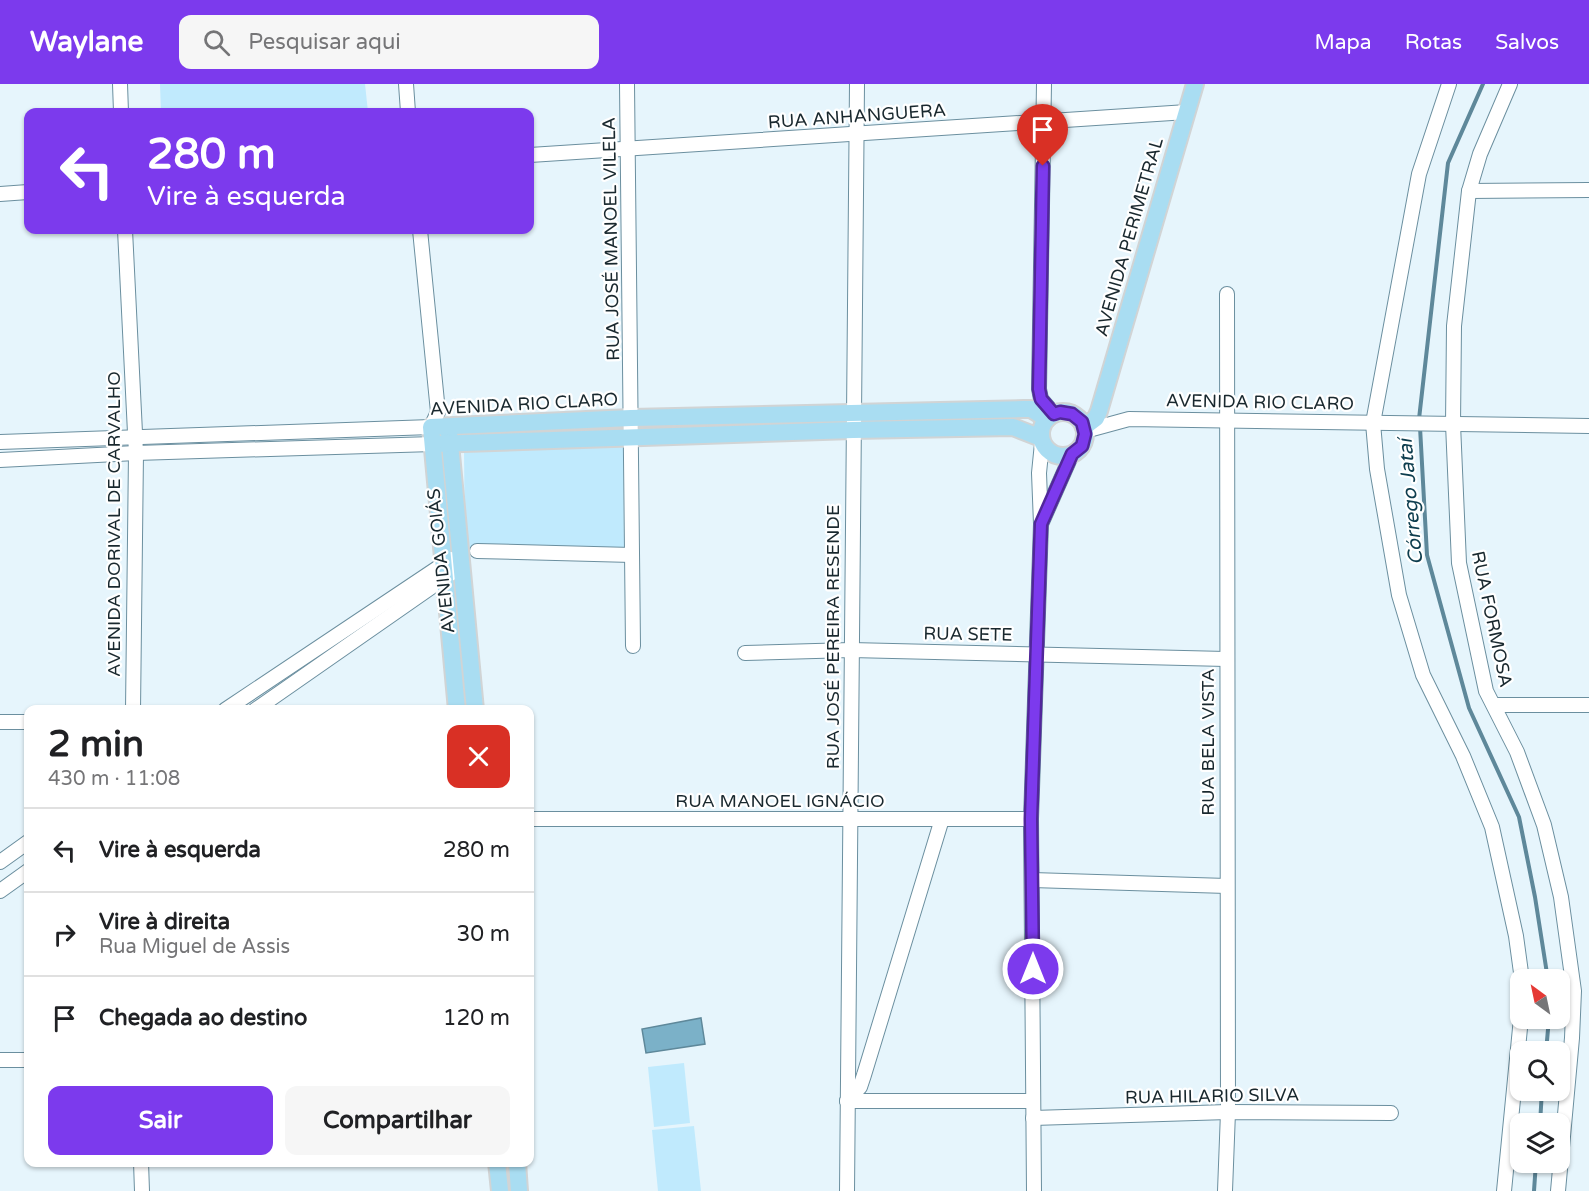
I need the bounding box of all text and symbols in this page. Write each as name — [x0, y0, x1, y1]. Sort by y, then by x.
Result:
search box — [179, 15, 599, 69]
text: Waylane — [30, 25, 143, 59]
icon: search — [200, 26, 233, 59]
text: Pesquisar aqui — [248, 29, 401, 55]
text: Mapa — [1314, 30, 1372, 55]
text: Rotas — [1405, 30, 1462, 55]
text: Salvos — [1495, 30, 1559, 55]
street label: RUA ANHANGUERA — [767, 99, 947, 133]
pin — [1017, 104, 1068, 166]
icon: arrive — [1026, 113, 1059, 146]
street label: RUA JOSÉ MANOEL VILELA — [598, 117, 624, 361]
text: 280 m — [147, 129, 276, 180]
icon: left — [48, 132, 126, 210]
street label: AVENIDA PERIMETRAL — [1090, 135, 1168, 339]
text: Vire à esquerda — [147, 180, 346, 213]
street label: AVENIDA DORIVAL DE CARVALHO — [103, 371, 125, 677]
street label: AVENIDA RIO CLARO — [429, 388, 619, 420]
street label: AVENIDA RIO CLARO — [1166, 389, 1354, 415]
water label: Córrego Jataí — [1393, 434, 1428, 566]
street label: AVENIDA GOIÁS — [422, 488, 460, 634]
street label: RUA JOSÉ PEREIRA RESENDE — [822, 505, 844, 769]
street label: RUA FORMOSA — [1467, 549, 1517, 689]
street label: RUA SETE — [923, 622, 1013, 646]
street label: RUA BELA VISTA — [1197, 668, 1219, 816]
text: 2 min — [48, 723, 144, 766]
button: close — [447, 725, 510, 788]
text: 430 m · 11:08 — [48, 767, 180, 791]
street label: RUA MANOEL IGNÁCIO — [675, 790, 885, 812]
icon: left — [48, 834, 81, 867]
text: Vire à esquerda — [99, 837, 261, 863]
text: 280 m — [443, 837, 510, 863]
text: Vire à direita — [99, 909, 230, 935]
icon: right — [48, 918, 81, 951]
text: 30 m — [456, 921, 510, 947]
text: Rua Miguel de Assis — [99, 935, 290, 959]
position arrow — [1001, 937, 1065, 1001]
north arrow — [1510, 969, 1570, 1029]
map controls — [1510, 969, 1570, 1173]
icon: arrive — [48, 1002, 81, 1035]
text: Chegada ao destino — [99, 1005, 307, 1031]
text: 120 m — [443, 1005, 510, 1031]
button: search — [1510, 1041, 1570, 1101]
street label: RUA HILARIO SILVA — [1125, 1083, 1299, 1109]
button: Sair — [48, 1086, 273, 1155]
button: Compartilhar — [285, 1086, 510, 1155]
button: layers — [1510, 1113, 1570, 1173]

